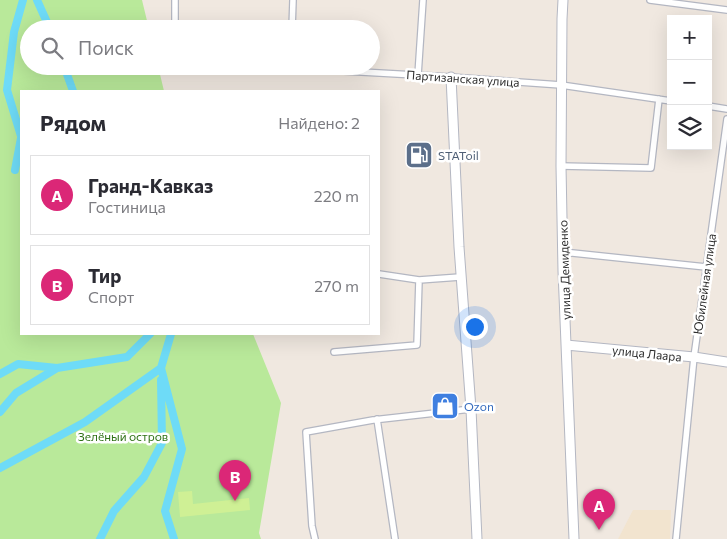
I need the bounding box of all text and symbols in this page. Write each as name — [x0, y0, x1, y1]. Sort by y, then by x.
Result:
map controls — [667, 15, 712, 150]
button: + — [667, 15, 712, 60]
search box — [20, 20, 380, 75]
icon: search — [38, 34, 66, 62]
text: Поиск — [78, 36, 134, 59]
button: − — [667, 60, 712, 105]
street label: Партизанская улица — [406, 67, 520, 89]
button: layers — [667, 105, 712, 150]
text: Рядом — [40, 110, 106, 135]
text: Найдено: 2 — [278, 113, 360, 132]
fuel station icon: STAToil — [404, 140, 434, 170]
place label: STAToil — [438, 148, 479, 162]
text: Гранд-Кавказ — [88, 174, 213, 197]
text: A — [51, 186, 63, 205]
text: 220 m — [314, 186, 359, 205]
text: Гостиница — [88, 197, 166, 216]
street label: улица Демиденко — [555, 220, 573, 320]
street label: Юбилейная улица — [690, 233, 718, 335]
text: Тир — [88, 264, 121, 287]
text: B — [52, 276, 62, 295]
text: 270 m — [314, 276, 359, 295]
text: Спорт — [88, 287, 134, 306]
your location — [462, 314, 488, 340]
street label: улица Лаара — [612, 342, 682, 364]
shop icon: Ozon — [430, 391, 460, 421]
place label: Ozon — [464, 399, 494, 413]
park label: Зелёный остров — [78, 429, 168, 443]
pin: B — [219, 460, 251, 501]
pin: A — [583, 489, 615, 530]

